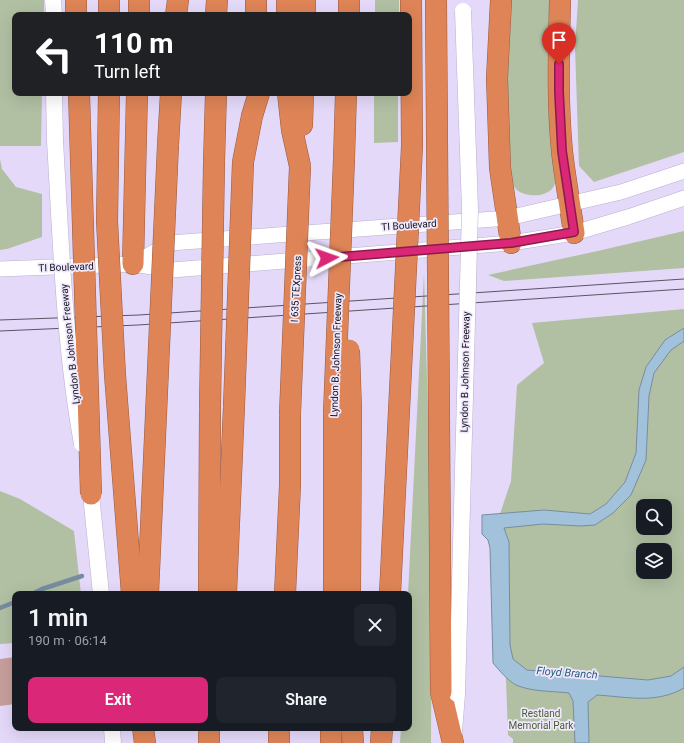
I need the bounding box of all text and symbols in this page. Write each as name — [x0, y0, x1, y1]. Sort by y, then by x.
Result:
pin — [542, 23, 576, 64]
text: 110 m — [94, 27, 173, 60]
icon: left — [28, 28, 80, 80]
icon: arrive — [548, 29, 570, 51]
text: Turn left — [94, 61, 160, 82]
street label: TI Boulevard — [381, 218, 437, 232]
position arrow — [306, 237, 348, 279]
street label: I 635 TEXpress — [289, 255, 303, 323]
street label: TI Boulevard — [38, 261, 94, 273]
street label: Lyndon B Johnson Freeway — [58, 283, 82, 405]
street label: Lyndon B. Johnson Freeway — [328, 293, 344, 417]
street label: Lyndon B Johnson Freeway — [458, 311, 472, 433]
map controls — [636, 499, 672, 579]
button: search — [636, 499, 672, 535]
button: layers — [636, 543, 672, 579]
text: 1 min — [28, 604, 88, 632]
button: close — [354, 604, 396, 646]
text: 190 m · 06:14 — [28, 633, 107, 648]
water label: Floyd Branch — [536, 664, 598, 682]
button: Exit — [28, 677, 208, 723]
button: Share — [216, 677, 396, 723]
park label: Restland Memorial Park — [509, 708, 574, 731]

